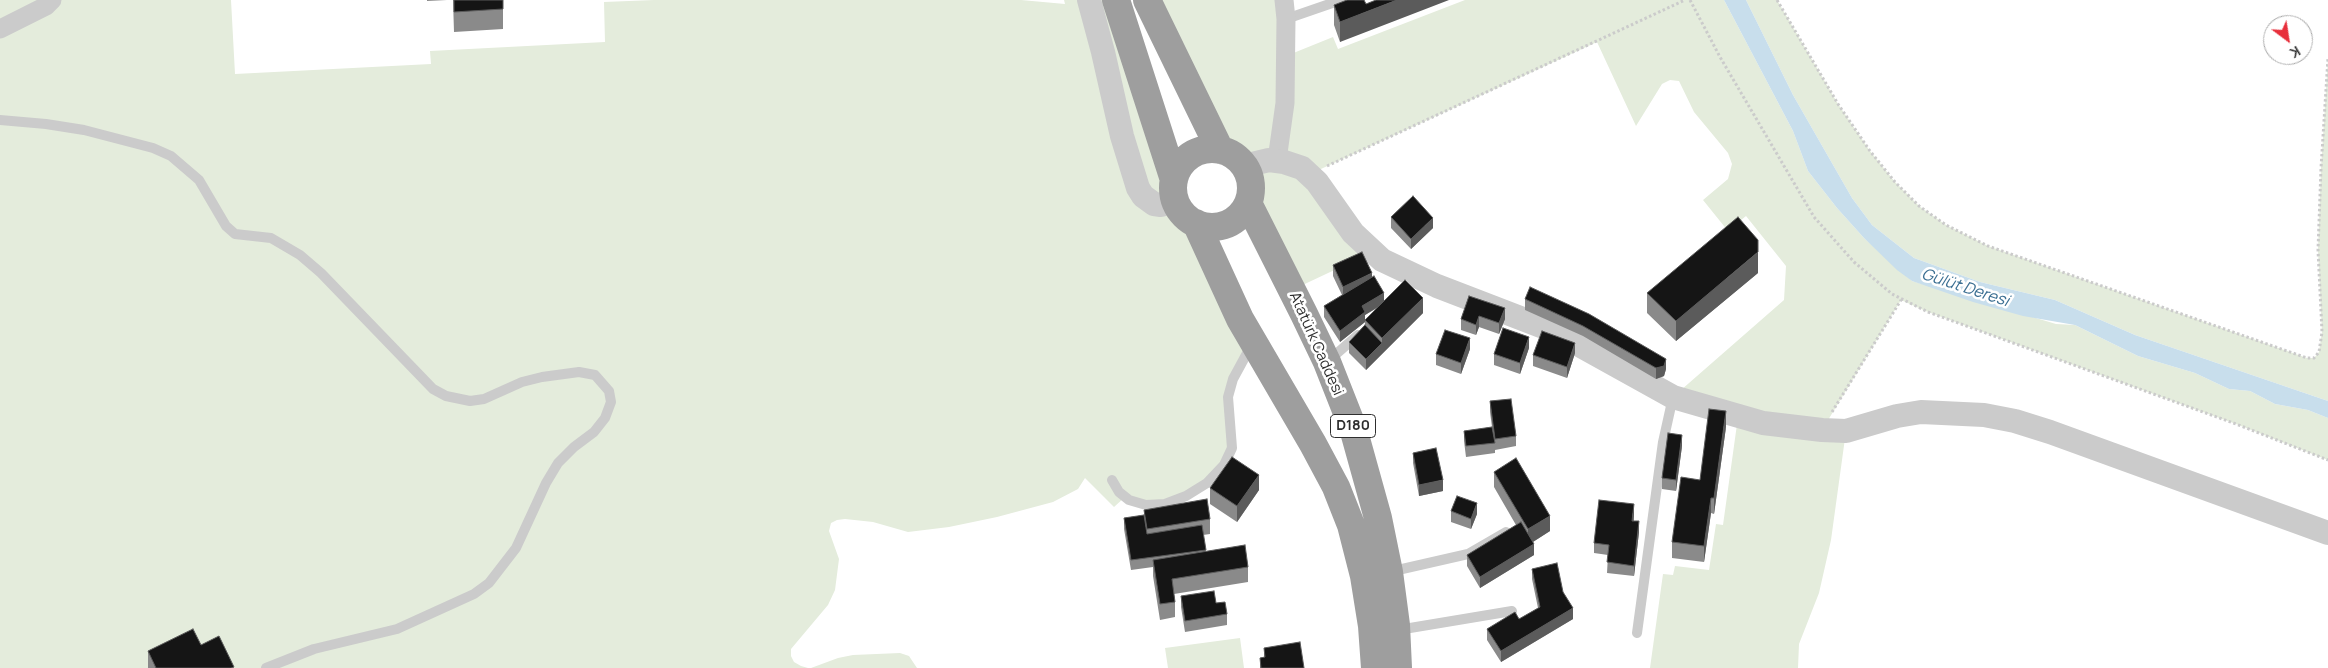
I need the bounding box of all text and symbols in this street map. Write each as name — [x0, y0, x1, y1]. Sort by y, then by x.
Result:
north arrow — [2263, 15, 2313, 65]
text: K — [2287, 42, 2304, 63]
water label: Gülüt Deresi — [1919, 265, 2011, 311]
street label: Atatürk Caddesi — [1285, 290, 1347, 398]
road number: D180 — [1330, 414, 1376, 438]

